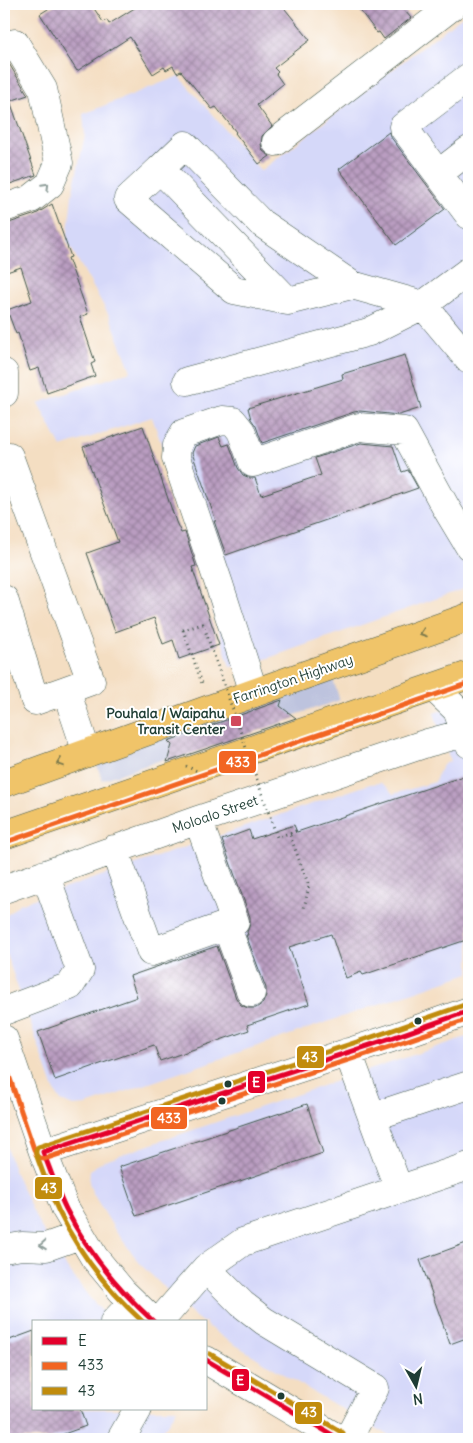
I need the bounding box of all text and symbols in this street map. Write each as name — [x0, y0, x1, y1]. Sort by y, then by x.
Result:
one-way arrow — [40, 183, 49, 192]
one-way arrow — [419, 628, 428, 638]
street label: Farrington Highway — [231, 650, 355, 708]
place label: Pouhala / Waipahu Transit Center — [106, 704, 225, 738]
marker: Pouhala / Waipahu Transit Center — [229, 714, 243, 728]
line badge: 433 — [218, 750, 257, 774]
text: 433 — [226, 753, 250, 771]
one-way arrow — [56, 757, 65, 767]
street label: Moloalo Street — [170, 791, 261, 837]
unlabelled marker — [413, 1016, 423, 1026]
line badge: 43 — [296, 1045, 325, 1069]
text: 43 — [302, 1048, 318, 1066]
line badge: E — [247, 1070, 266, 1094]
text: E — [252, 1073, 260, 1091]
unlabelled marker — [223, 1079, 233, 1089]
unlabelled marker — [217, 1096, 227, 1106]
line badge: 433 — [150, 1106, 188, 1130]
text: 433 — [157, 1109, 181, 1127]
line badge: 43 — [34, 1176, 63, 1200]
text: 43 — [41, 1179, 57, 1197]
one-way arrow — [38, 1240, 46, 1251]
legend — [32, 1320, 208, 1410]
text: E — [78, 1331, 87, 1350]
text: 433 — [78, 1355, 104, 1374]
north arrow — [390, 1360, 440, 1410]
line badge: E — [231, 1368, 250, 1392]
text: E — [236, 1371, 244, 1389]
text: 43 — [78, 1381, 95, 1400]
text: N — [412, 1389, 424, 1408]
unlabelled marker — [276, 1391, 286, 1401]
line badge: 43 — [294, 1401, 323, 1425]
text: 43 — [301, 1403, 317, 1421]

